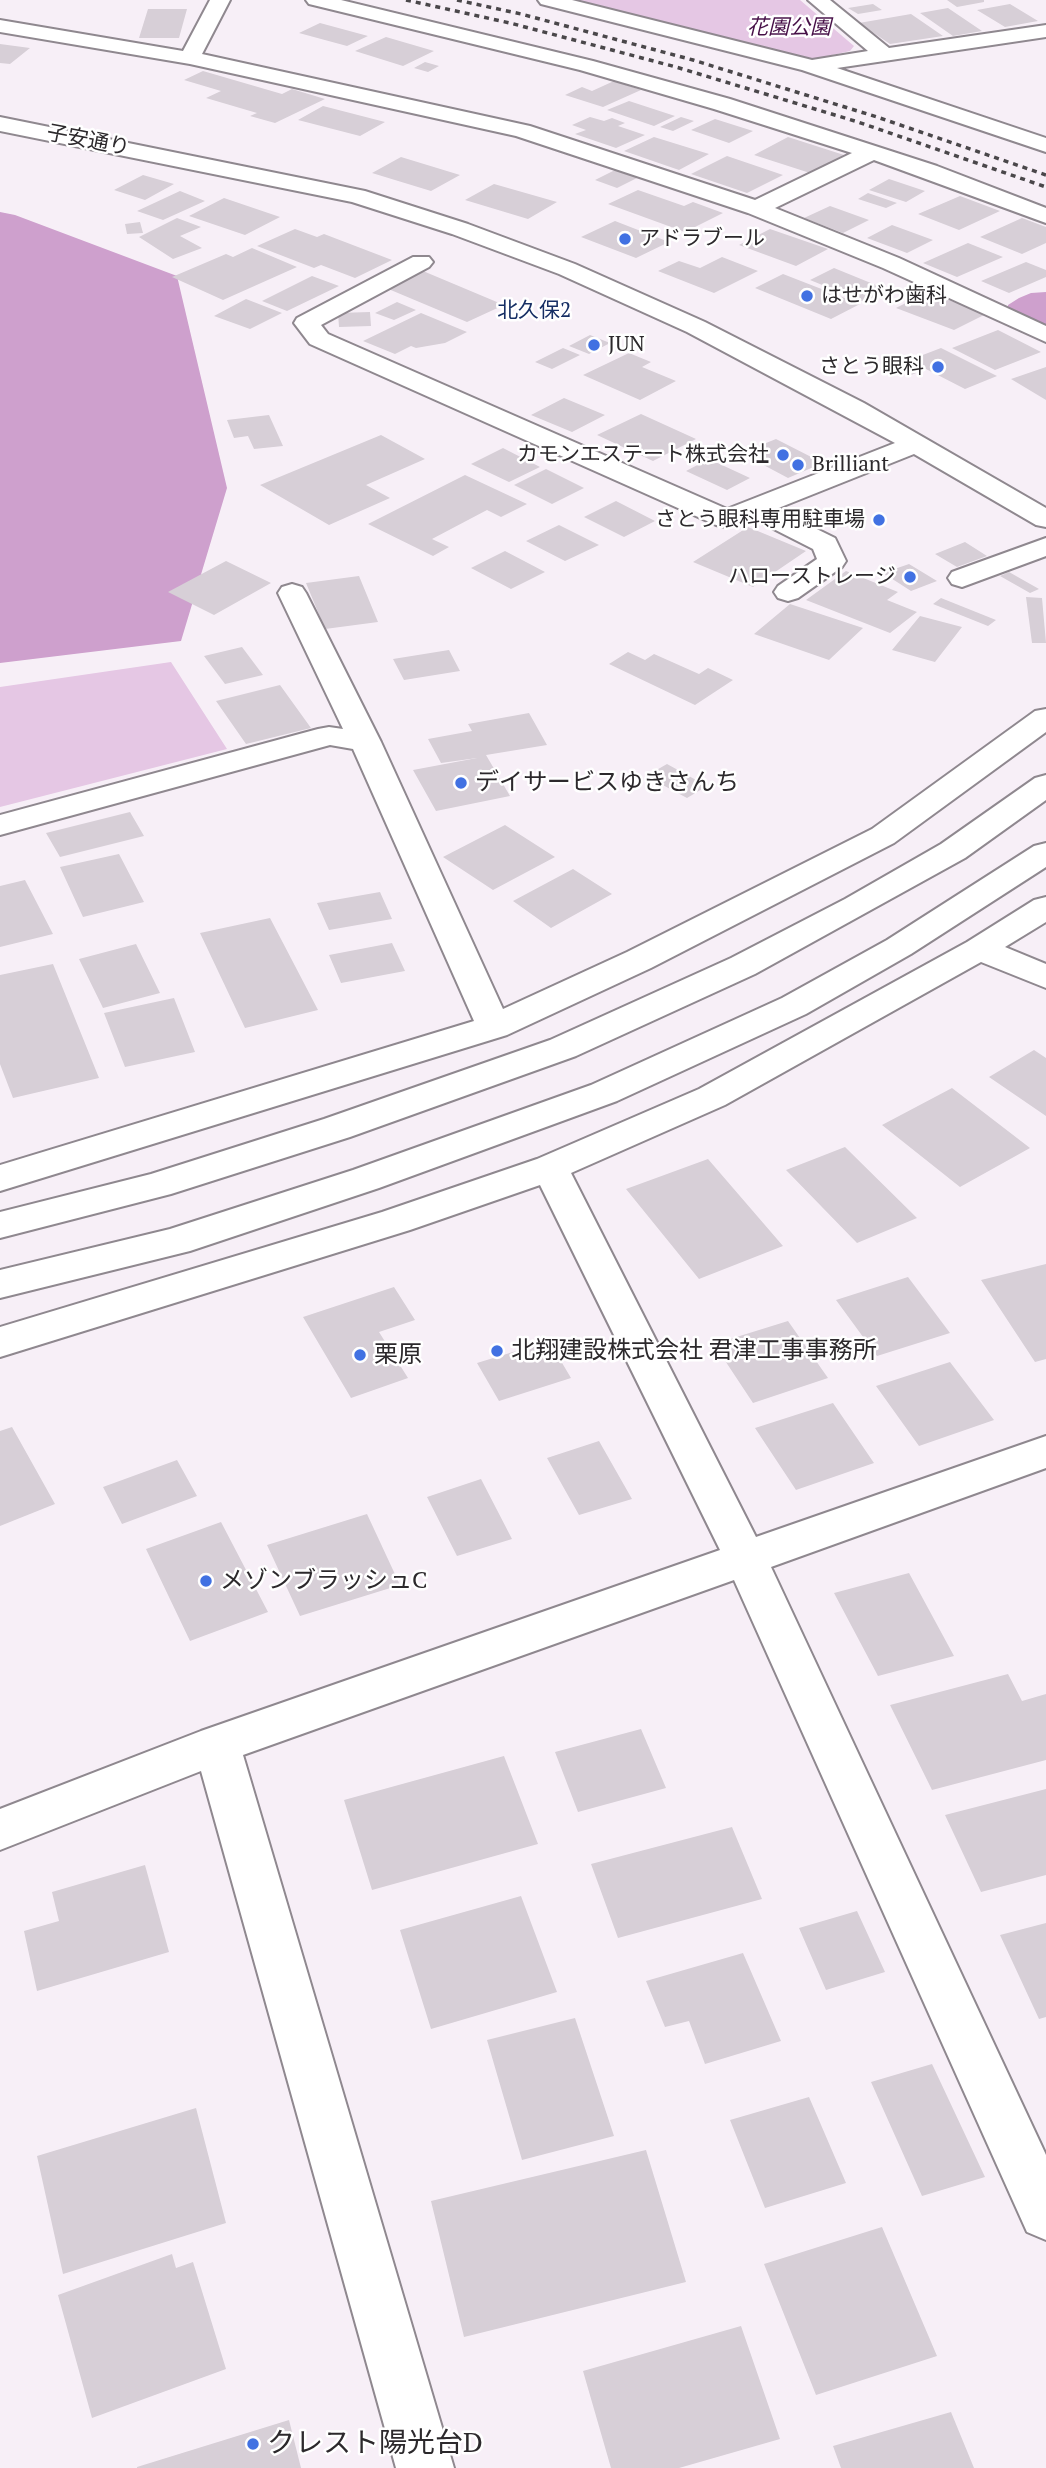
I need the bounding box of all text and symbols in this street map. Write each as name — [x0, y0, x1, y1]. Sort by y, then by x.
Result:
park label: 花園公園 — [747, 15, 831, 41]
street label: 子安通り — [44, 121, 132, 161]
place label: アドラブール — [639, 226, 765, 252]
marker: アドラブール — [617, 231, 633, 247]
place label: はせがわ歯科 — [821, 283, 947, 309]
marker: はせがわ歯科 — [799, 288, 815, 304]
district label: 北久保2 — [497, 298, 571, 324]
place label: JUN — [608, 332, 645, 358]
marker: JUN — [586, 337, 602, 353]
place label: さとう眼科 — [819, 354, 924, 380]
marker: さとう眼科 — [930, 359, 946, 375]
place label: カモンエステート株式会社 — [517, 442, 769, 468]
marker: カモンエステート株式会社 — [775, 447, 791, 463]
place label: Brilliant — [812, 452, 889, 478]
marker: Brilliant — [790, 457, 806, 473]
place label: さとう眼科専用駐車場 — [655, 507, 865, 533]
marker: さとう眼科専用駐車場 — [871, 512, 887, 528]
place label: ハローストレージ — [728, 564, 896, 590]
marker: ハローストレージ — [902, 569, 918, 585]
place label: デイサービスゆきさんち — [475, 769, 739, 797]
marker: デイサービスゆきさんち — [453, 775, 469, 791]
place label: 北翔建設株式会社 君津工事事務所 — [511, 1337, 877, 1365]
place label: 栗原 — [374, 1341, 422, 1369]
marker: 北翔建設株式会社 君津工事事務所 — [489, 1343, 505, 1359]
marker: 栗原 — [352, 1347, 368, 1363]
place label: メゾンブラッシュC — [220, 1567, 427, 1595]
marker: メゾンブラッシュC — [198, 1573, 214, 1589]
place label: クレスト陽光台D — [267, 2427, 483, 2461]
marker: クレスト陽光台D — [245, 2436, 261, 2452]

